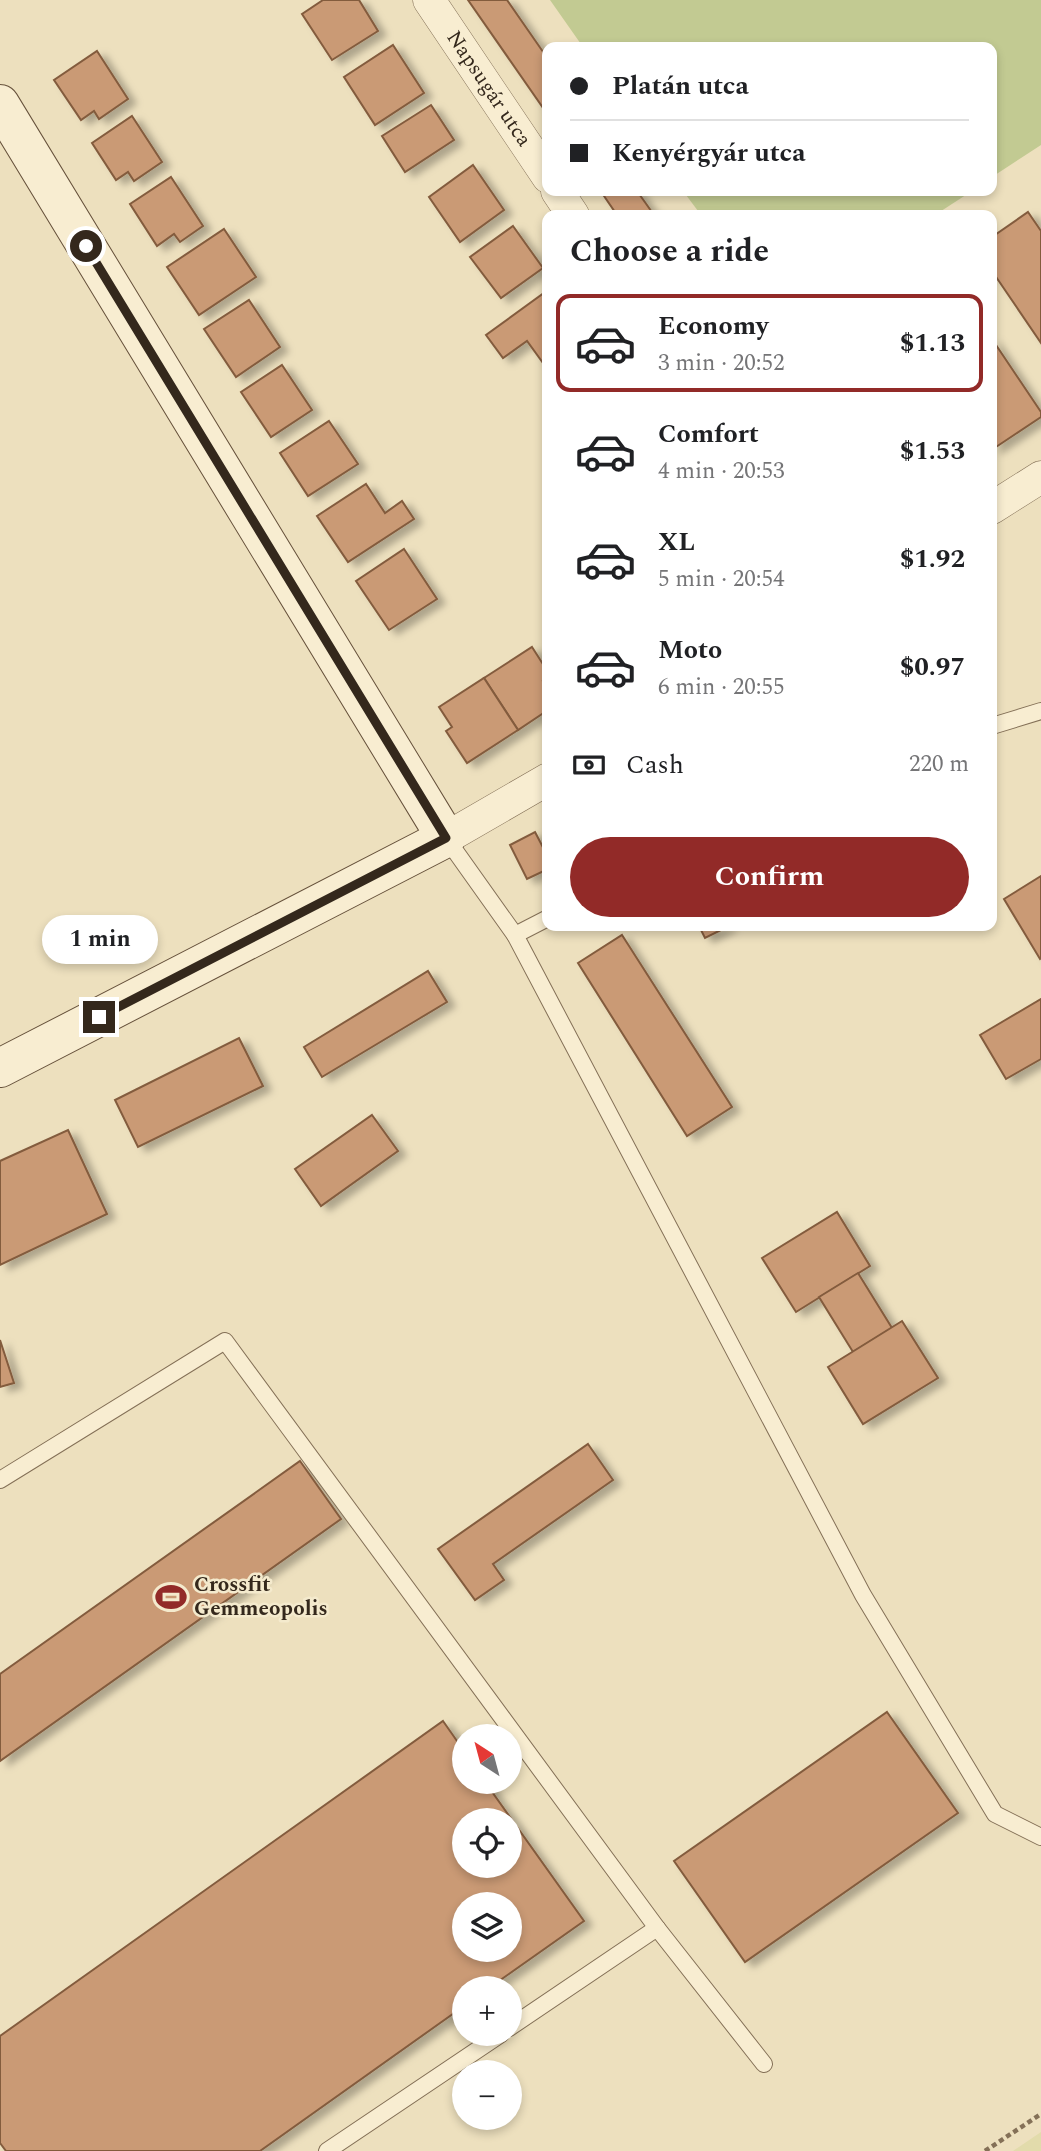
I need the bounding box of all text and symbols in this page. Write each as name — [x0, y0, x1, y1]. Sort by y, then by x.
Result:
street label: Napsugár utca — [438, 24, 540, 154]
text: Platán utca — [612, 66, 749, 106]
text: Kenyérgyár utca — [612, 133, 806, 173]
text: Choose a ride — [570, 227, 769, 276]
route start — [70, 230, 102, 262]
text: Economy — [658, 306, 768, 346]
icon: car — [574, 312, 637, 375]
text: $1.13 — [900, 323, 965, 363]
text: 3 min · 20:52 — [658, 346, 785, 381]
text: Comfort — [658, 414, 759, 454]
icon: car — [574, 420, 637, 483]
text: $1.53 — [900, 431, 965, 471]
text: 4 min · 20:53 — [658, 454, 785, 489]
text: XL — [658, 522, 695, 562]
icon: car — [574, 528, 637, 591]
text: $1.92 — [900, 539, 965, 579]
text: 5 min · 20:54 — [658, 562, 785, 597]
text: Moto — [658, 630, 722, 670]
icon: car — [574, 636, 637, 699]
text: $0.97 — [900, 647, 965, 687]
text: 6 min · 20:55 — [658, 670, 785, 705]
text: Cash — [626, 745, 684, 785]
icon: cash — [570, 746, 608, 784]
text: 220 m — [909, 747, 969, 782]
button: Confirm — [570, 837, 969, 917]
callout: 1 min — [41, 916, 157, 964]
text: 1 min — [69, 922, 131, 957]
route end — [83, 1001, 115, 1033]
place label: Crossfit Gemmeopolis — [194, 1569, 328, 1625]
sports icon: Crossfit Gemmeopolis — [154, 1580, 188, 1614]
north arrow — [452, 1724, 522, 1794]
map controls — [452, 1724, 522, 2130]
button: locate — [452, 1808, 522, 1878]
button: layers — [452, 1892, 522, 1962]
button: + — [452, 1976, 522, 2046]
button: − — [452, 2060, 522, 2130]

